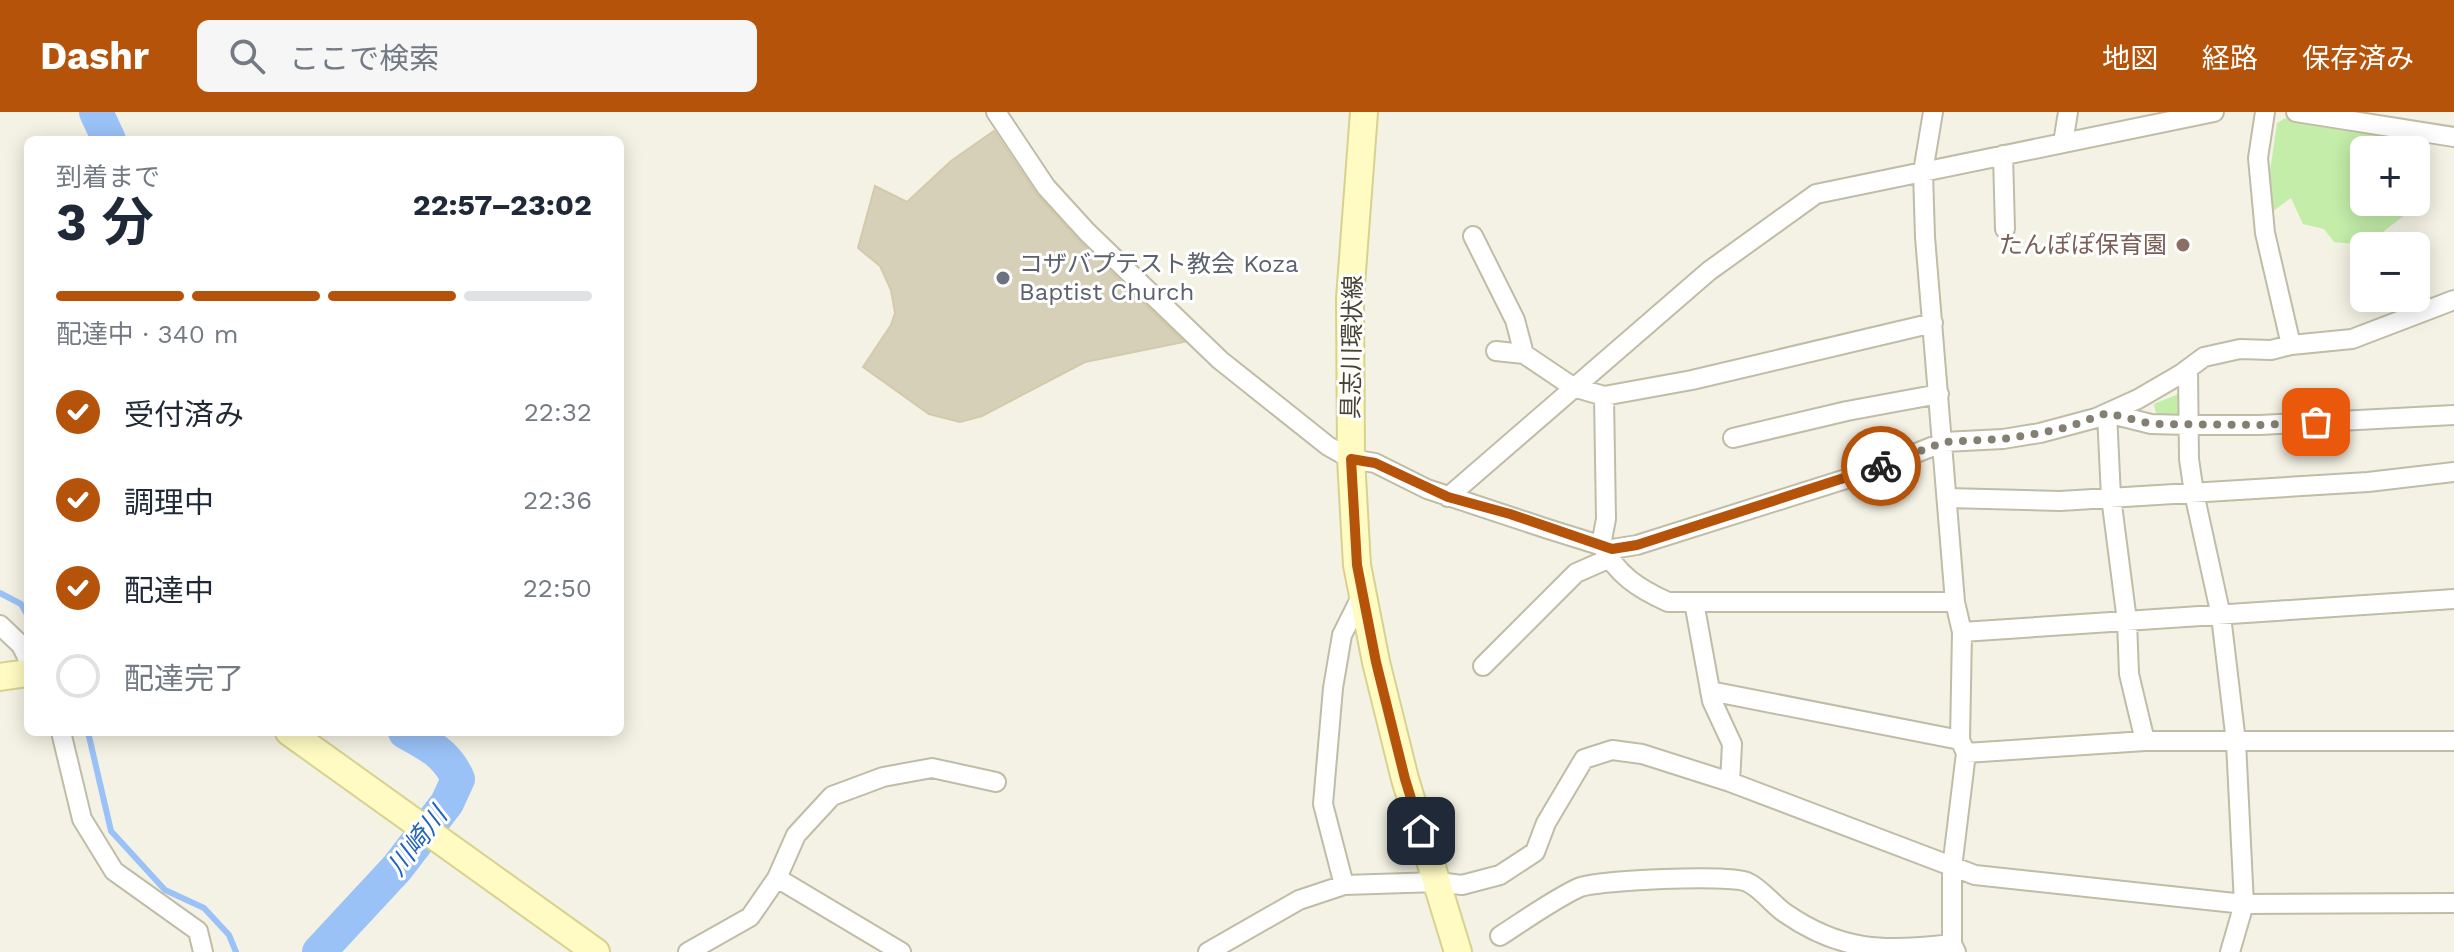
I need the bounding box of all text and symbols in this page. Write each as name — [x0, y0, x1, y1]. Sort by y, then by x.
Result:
search box — [197, 20, 757, 92]
text: Dashr — [40, 34, 149, 78]
icon: search — [225, 34, 269, 78]
text: ここで検索 — [289, 41, 439, 76]
text: 地図 — [2102, 42, 2158, 75]
text: 経路 — [2202, 42, 2258, 75]
text: 保存済み — [2302, 42, 2414, 75]
map controls — [2350, 136, 2430, 312]
button: + — [2350, 136, 2430, 216]
text: 到着まで — [56, 162, 160, 192]
text: 22:57–23:02 — [413, 187, 592, 222]
text: 3 分 — [56, 192, 154, 253]
place label: たんぽぽ保育園 — [1999, 231, 2167, 259]
button: − — [2350, 232, 2430, 312]
marker: たんぽぽ保育園 — [2174, 236, 2192, 254]
place label: コザバプテスト教会 Koza Baptist Church — [1019, 250, 1299, 306]
marker: コザバプテスト教会 Koza Baptist Church — [994, 269, 1012, 287]
street label: 具志川環状線 — [1337, 275, 1367, 419]
text: 配達中 · 340 m — [56, 319, 238, 349]
pin — [2282, 388, 2350, 456]
icon: check — [56, 390, 100, 434]
text: 受付済み — [124, 397, 244, 432]
text: 22:32 — [524, 397, 592, 427]
icon: bag — [2294, 400, 2338, 444]
courier — [1841, 426, 1921, 506]
icon: bike — [1859, 444, 1903, 488]
icon: check — [56, 478, 100, 522]
text: 調理中 — [124, 485, 214, 520]
text: 22:36 — [523, 485, 592, 515]
icon: check — [56, 566, 100, 610]
text: 配達中 — [124, 573, 214, 608]
text: 22:50 — [523, 573, 592, 603]
text: 配達完了 — [124, 661, 244, 696]
pin — [1387, 797, 1455, 865]
water label: 川崎川 — [381, 799, 455, 881]
icon: home — [1399, 809, 1443, 853]

